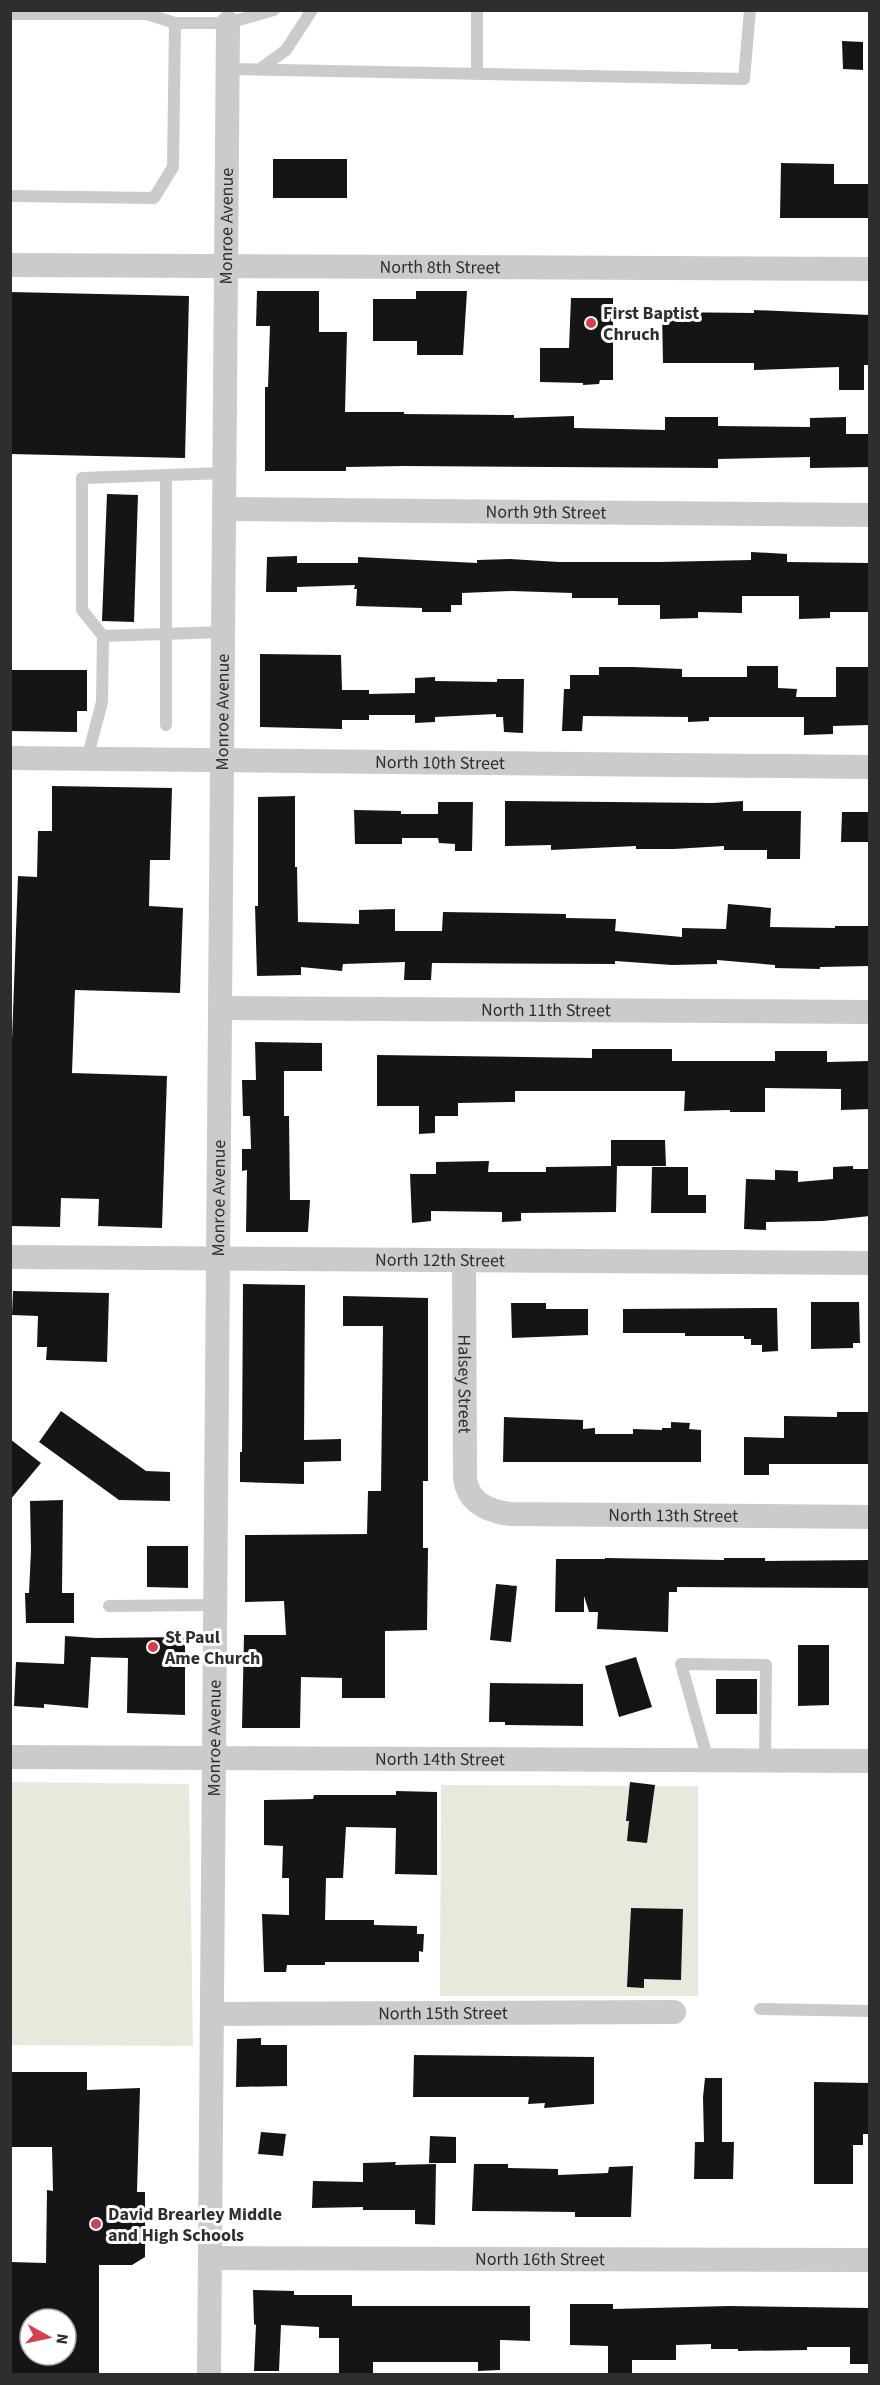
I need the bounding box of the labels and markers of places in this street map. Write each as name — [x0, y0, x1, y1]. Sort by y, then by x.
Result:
place label: First Baptist Chruch — [603, 301, 699, 347]
marker: First Baptist Chruch — [584, 316, 598, 330]
place label: St Paul Ame Church — [164, 1625, 260, 1671]
marker: St Paul Ame Church — [146, 1640, 160, 1654]
place label: David Brearley Middle and High Schools — [108, 2202, 282, 2248]
marker: David Brearley Middle and High Schools — [89, 2217, 103, 2231]

